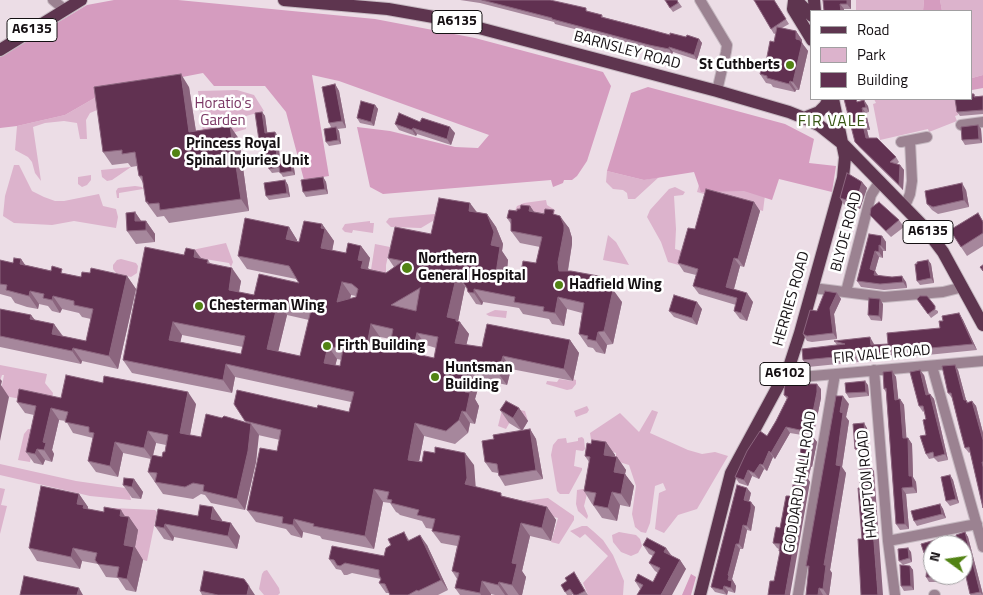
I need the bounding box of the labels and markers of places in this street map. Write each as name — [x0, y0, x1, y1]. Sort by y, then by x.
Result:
place label: St Cuthberts — [699, 56, 780, 74]
marker: St Cuthberts — [784, 59, 796, 71]
place label: Princess Royal Spinal Injuries Unit — [186, 135, 309, 170]
marker: Princess Royal Spinal Injuries Unit — [170, 147, 182, 159]
place label: Northern General Hospital — [418, 250, 526, 285]
marker: Northern General Hospital — [400, 261, 414, 275]
place label: Hadfield Wing — [569, 276, 662, 294]
marker: Hadfield Wing — [553, 279, 565, 291]
place label: Chesterman Wing — [209, 297, 325, 315]
marker: Chesterman Wing — [193, 300, 205, 312]
place label: Firth Building — [337, 337, 425, 355]
marker: Firth Building — [321, 340, 333, 352]
place label: Huntsman Building — [445, 359, 513, 394]
marker: Huntsman Building — [429, 371, 441, 383]

